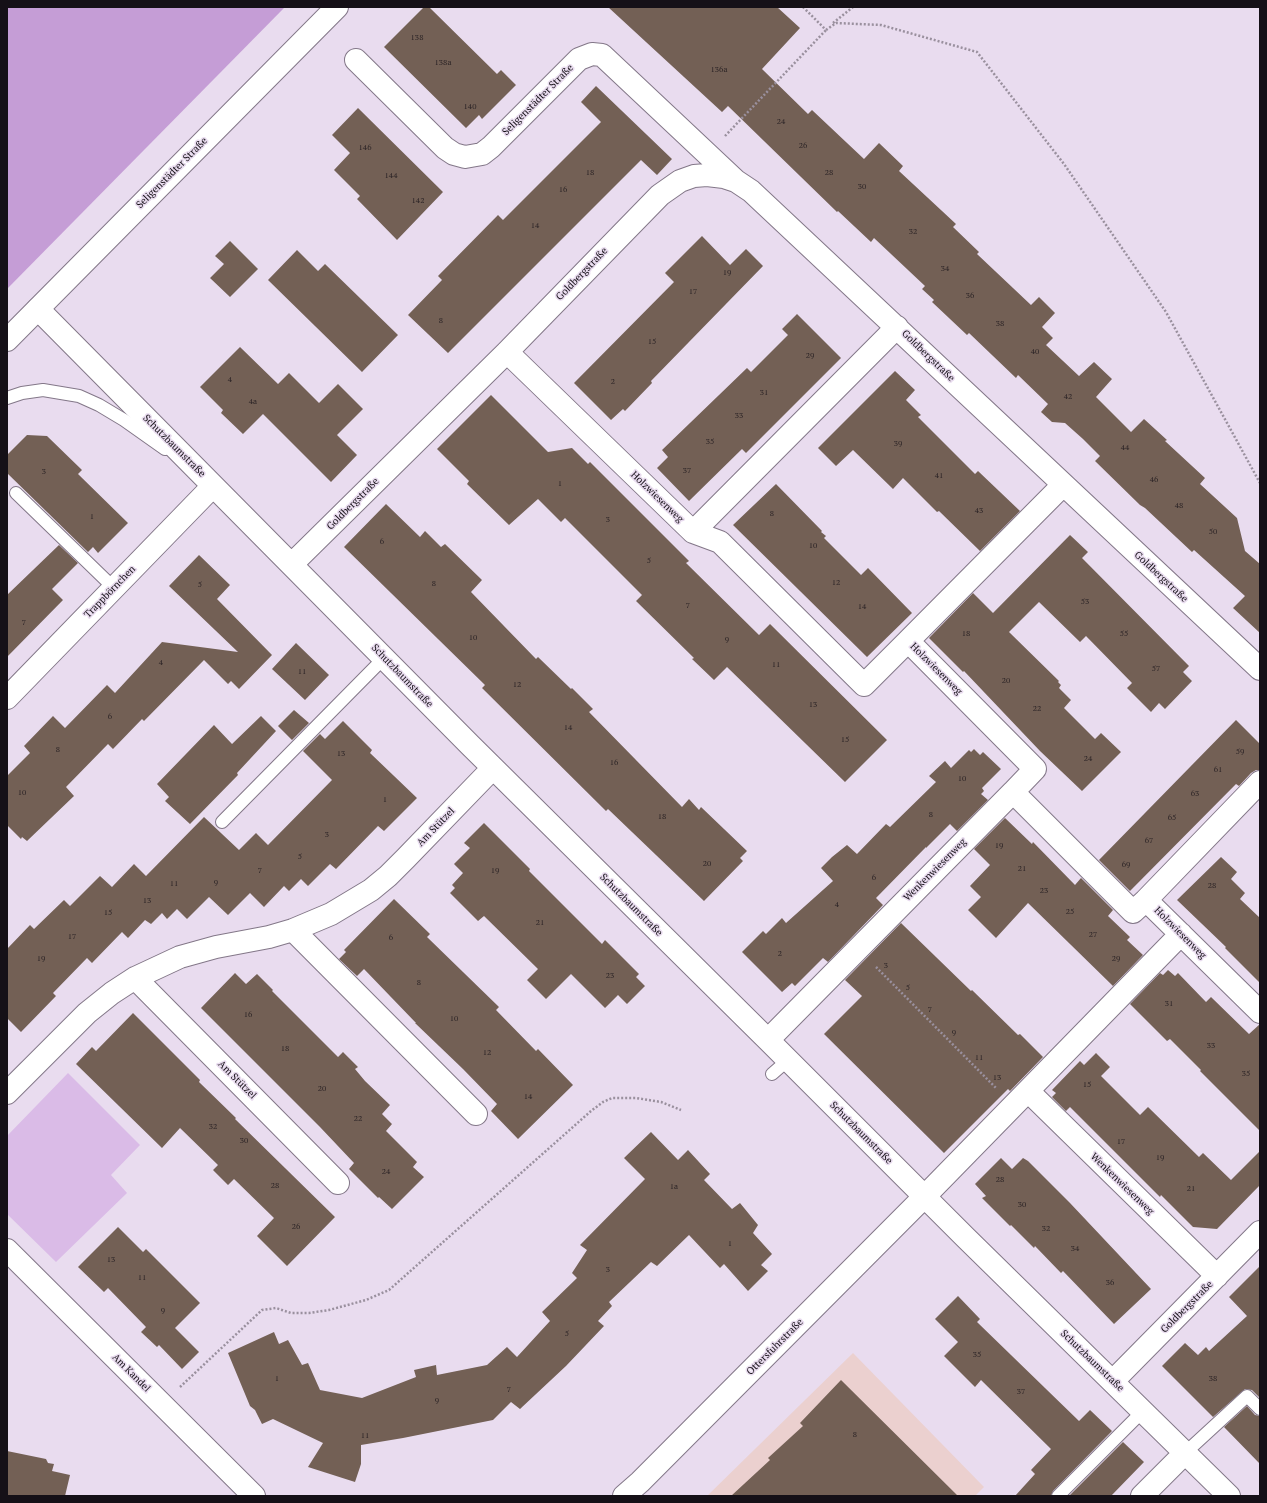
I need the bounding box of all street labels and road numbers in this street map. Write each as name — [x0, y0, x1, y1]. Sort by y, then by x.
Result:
street label: Seligenstädter Straße — [500, 62, 576, 138]
street label: Seligenstädter Straße — [134, 135, 210, 211]
street label: Goldbergstraße — [554, 245, 610, 303]
street label: Goldbergstraße — [899, 328, 957, 384]
street label: Schutzbaumstraße — [140, 412, 208, 480]
street label: Holzwiesenweg — [628, 469, 686, 525]
street label: Goldbergstraße — [324, 475, 382, 533]
street label: Goldbergstraße — [1132, 549, 1190, 605]
street label: Trappbörnchen — [82, 563, 138, 621]
street label: Holzwiesenweg — [907, 640, 965, 698]
street label: Schutzbaumstraße — [369, 642, 435, 710]
street label: Am Stützel — [415, 805, 457, 849]
street label: Wenkenwiesenweg — [901, 836, 969, 904]
street label: Schutzbaumstraße — [597, 871, 665, 939]
street label: Holzwiesenweg — [1151, 904, 1209, 962]
street label: Am Stützel — [215, 1058, 259, 1102]
street label: Schutzbaumstraße — [827, 1099, 895, 1167]
street label: Wenkenwiesenweg — [1088, 1151, 1156, 1217]
street label: Goldbergstraße — [1158, 1278, 1216, 1336]
street label: Ottersfuhrstraße — [744, 1316, 806, 1378]
street label: Schutzbaumstraße — [1058, 1328, 1126, 1394]
street label: Am Kandel — [109, 1351, 153, 1395]

